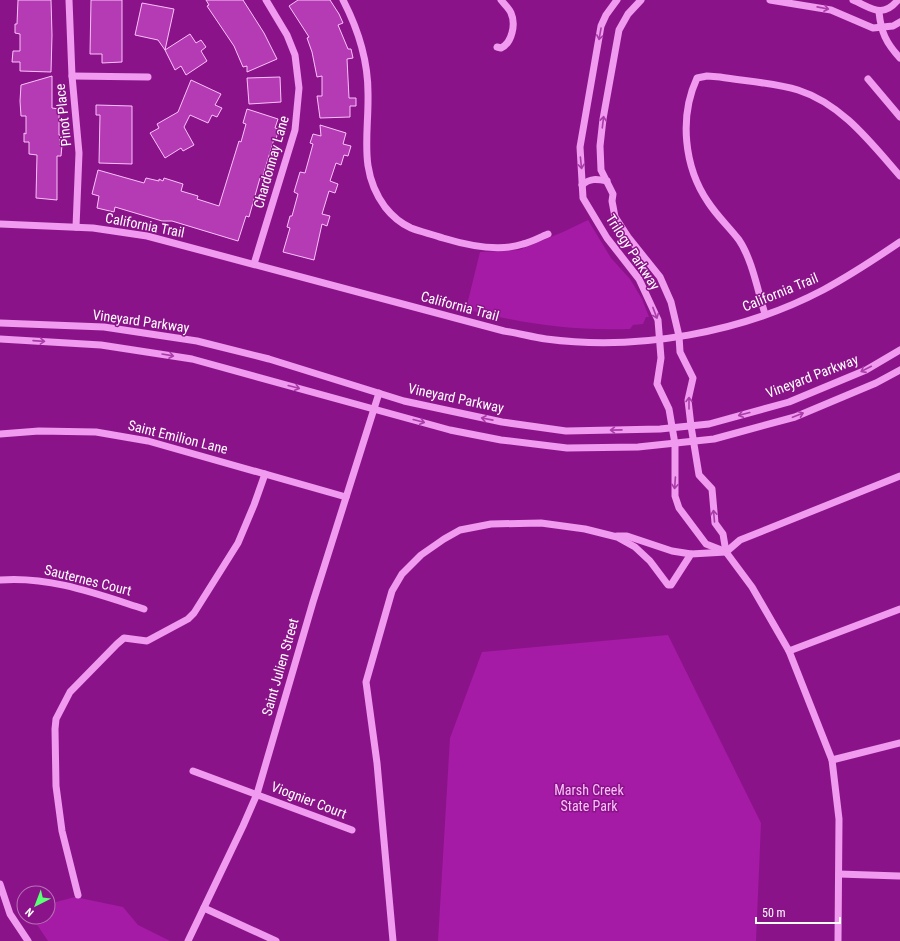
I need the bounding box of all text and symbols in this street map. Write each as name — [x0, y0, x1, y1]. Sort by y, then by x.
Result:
one-way arrow — [816, 5, 829, 13]
one-way arrow — [596, 28, 604, 41]
street label: Pinot Place — [52, 82, 74, 147]
street label: Chardonnay Lane — [250, 114, 292, 210]
one-way arrow — [599, 116, 607, 129]
one-way arrow — [577, 156, 585, 169]
street label: California Trail — [104, 209, 186, 241]
street label: Trilogy Parkway — [603, 211, 663, 293]
street label: California Trail — [740, 270, 820, 314]
street label: California Trail — [419, 288, 501, 324]
street label: Vineyard Parkway — [92, 306, 191, 336]
one-way arrow — [651, 306, 659, 318]
one-way arrow — [32, 338, 45, 345]
one-way arrow — [161, 351, 174, 359]
street label: Vineyard Parkway — [764, 351, 861, 401]
one-way arrow — [860, 366, 872, 373]
street label: Vineyard Parkway — [407, 380, 506, 416]
one-way arrow — [287, 383, 300, 391]
one-way arrow — [685, 397, 693, 410]
one-way arrow — [738, 411, 751, 418]
one-way arrow — [792, 411, 804, 419]
one-way arrow — [481, 415, 494, 423]
street label: Saint Emilion Lane — [126, 417, 230, 457]
one-way arrow — [413, 418, 426, 426]
one-way arrow — [610, 426, 623, 434]
one-way arrow — [672, 476, 679, 489]
one-way arrow — [711, 510, 718, 523]
street label: Sauternes Court — [43, 561, 133, 599]
street label: Saint Julien Street — [258, 616, 302, 718]
street label: Viognier Court — [269, 778, 349, 822]
park label: Marsh Creek State Park — [554, 782, 624, 814]
north arrow — [16, 885, 56, 925]
scale bar — [756, 899, 840, 925]
text: N — [23, 905, 37, 919]
text: 50 m — [762, 906, 786, 920]

